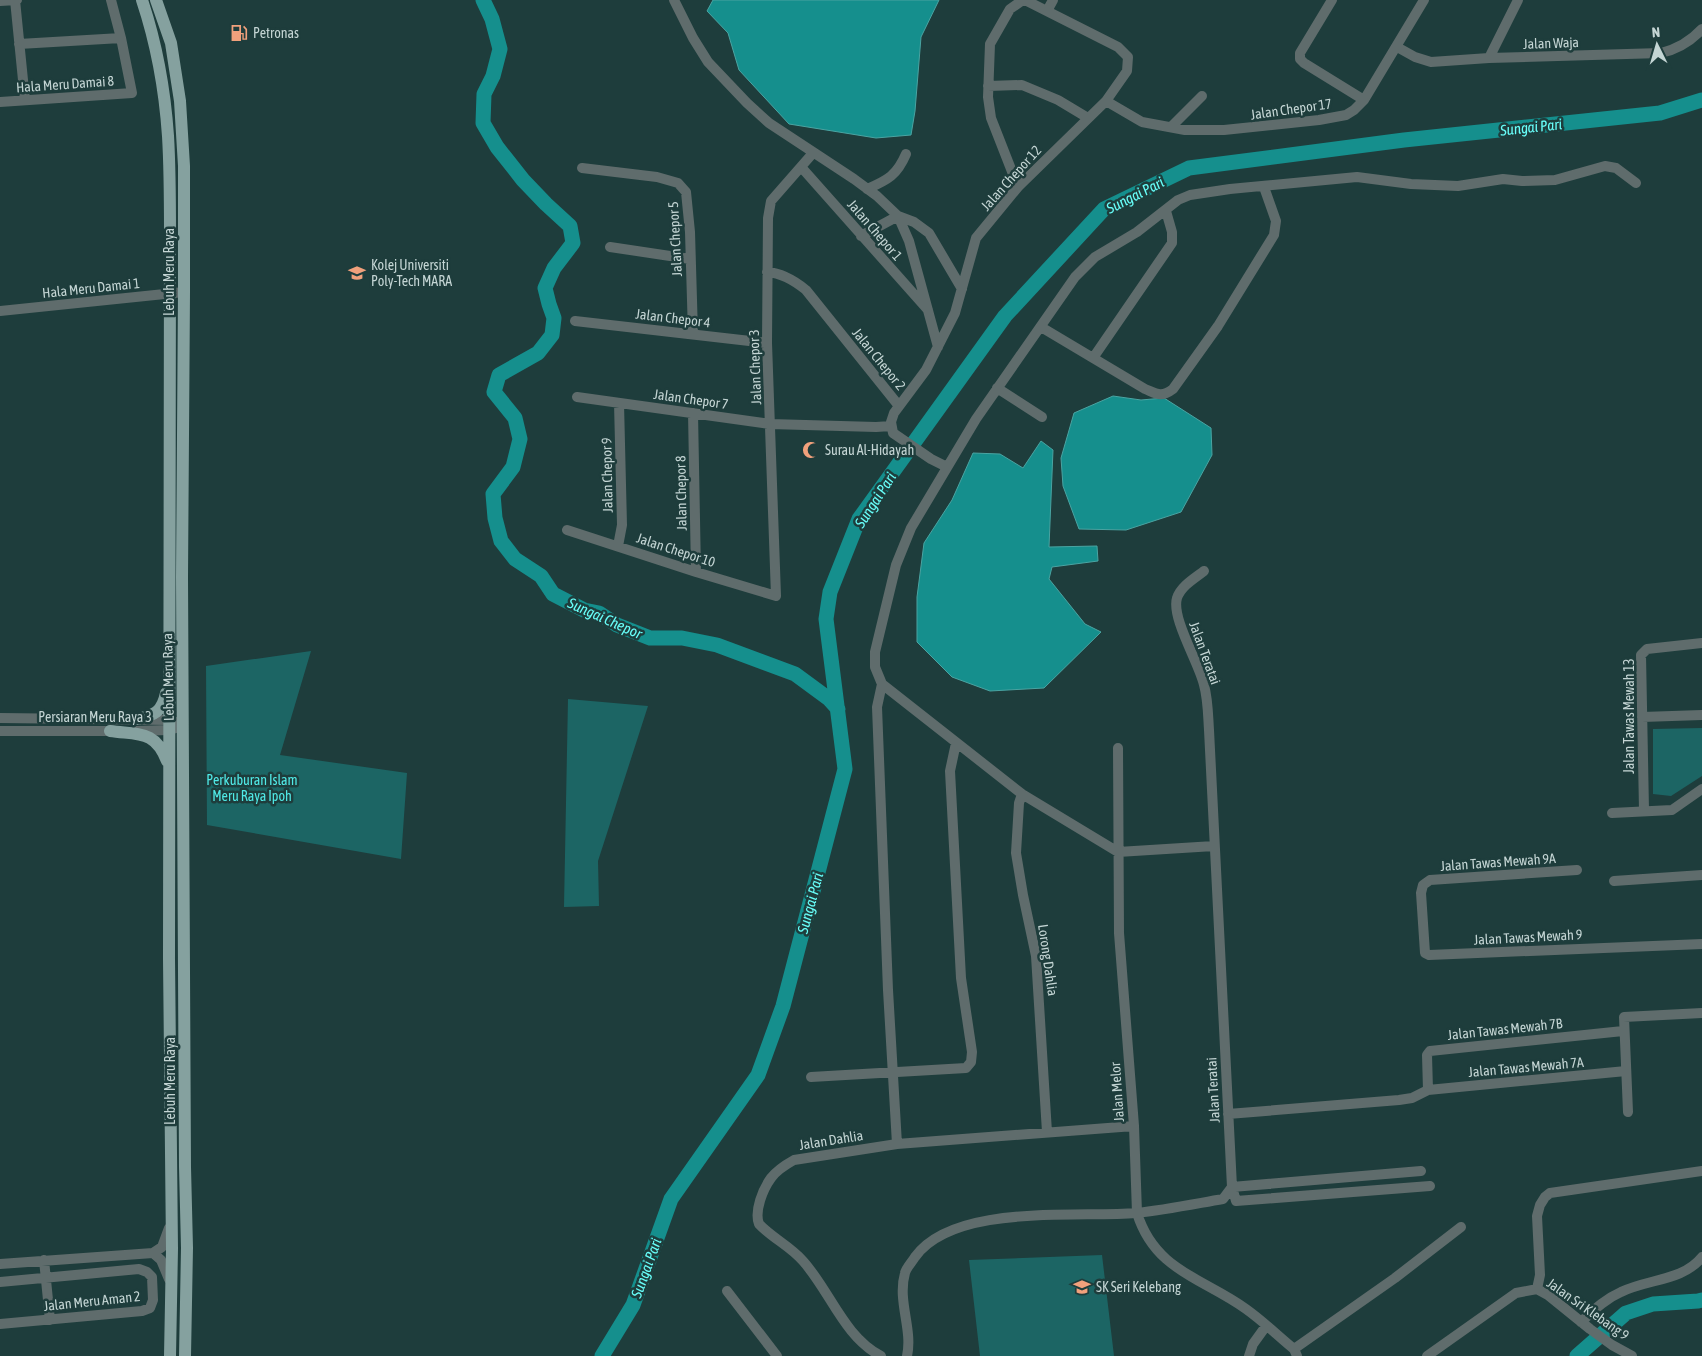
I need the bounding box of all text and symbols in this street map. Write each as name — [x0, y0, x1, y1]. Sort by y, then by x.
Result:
north arrow — [1632, 20, 1682, 70]
fuel station icon: Petronas — [229, 23, 249, 43]
text: N — [1651, 24, 1661, 40]
place label: Petronas — [253, 25, 299, 41]
street label: Jalan Waja — [1523, 34, 1579, 52]
street label: Hala Meru Damai 8 — [16, 73, 115, 95]
street label: Jalan Chepor 17 — [1249, 95, 1333, 123]
water label: Sungai Pari — [1498, 115, 1563, 139]
street label: Jalan Chepor 12 — [978, 142, 1044, 214]
water label: Sungai Pari — [1103, 173, 1167, 217]
street label: Jalan Chepor 1 — [844, 196, 906, 264]
street label: Jalan Chepor 5 — [665, 201, 685, 277]
street label: Lebuh Meru Raya — [161, 228, 177, 316]
place label: Kolej Universiti Poly-Tech MARA — [371, 257, 452, 289]
school or university icon: Kolej Universiti Poly-Tech MARA — [347, 263, 367, 283]
street label: Hala Meru Damai 1 — [41, 275, 141, 301]
street label: Jalan Chepor 4 — [635, 305, 712, 331]
street label: Jalan Chepor 2 — [849, 325, 909, 393]
street label: Jalan Chepor 3 — [746, 329, 764, 405]
street label: Jalan Chepor 7 — [653, 386, 729, 412]
street label: Jalan Chepor 9 — [598, 437, 616, 513]
mosque icon: Surau Al-Hidayah — [801, 440, 821, 460]
place label: Surau Al-Hidayah — [825, 442, 914, 458]
street label: Jalan Chepor 8 — [672, 455, 690, 531]
water label: Sungai Pari — [850, 469, 899, 532]
street label: Jalan Chepor 10 — [635, 530, 718, 570]
water label: Sungai Chepor — [564, 594, 645, 642]
street label: Jalan Teratai — [1186, 619, 1224, 687]
street label: Lebuh Meru Raya — [159, 633, 177, 721]
street label: Jalan Tawas Mewah 13 — [1621, 658, 1637, 774]
street label: Persiaran Meru Raya 3 — [38, 709, 152, 725]
park label: Perkuburan Islam Meru Raya Ipoh — [206, 772, 298, 804]
street label: Jalan Tawas Mewah 9A — [1440, 850, 1556, 874]
water label: Sungai Pari — [793, 870, 826, 936]
street label: Lorong Dahlia — [1035, 923, 1061, 997]
street label: Jalan Tawas Mewah 9 — [1473, 926, 1583, 948]
street label: Jalan Tawas Mewah 7B — [1447, 1015, 1564, 1043]
street label: Lebuh Meru Raya — [162, 1037, 178, 1125]
street label: Jalan Tawas Mewah 7A — [1468, 1054, 1584, 1080]
street label: Jalan Teratai — [1203, 1057, 1223, 1123]
street label: Jalan Melor — [1107, 1061, 1127, 1122]
street label: Jalan Dahlia — [798, 1127, 864, 1153]
water label: Sungai Pari — [627, 1235, 665, 1301]
street label: Jalan Sri Klebang 9 — [1544, 1275, 1632, 1343]
school or university icon: SK Seri Kelebang — [1072, 1277, 1092, 1297]
place label: SK Seri Kelebang — [1096, 1279, 1181, 1295]
street label: Jalan Meru Aman 2 — [43, 1288, 141, 1314]

